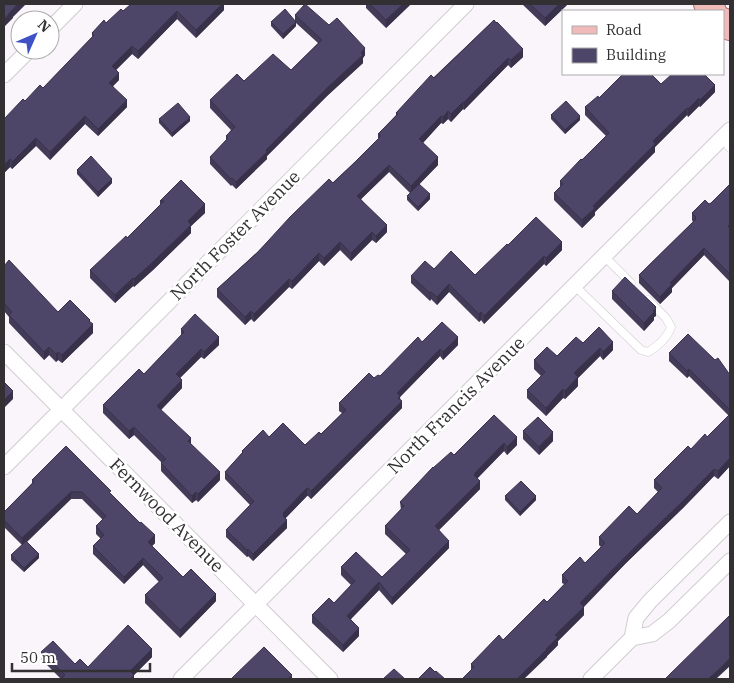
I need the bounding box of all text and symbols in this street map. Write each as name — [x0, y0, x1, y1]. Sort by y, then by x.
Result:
north arrow — [10, 10, 60, 60]
legend — [562, 10, 724, 75]
text: N — [34, 16, 54, 36]
text: Road — [606, 20, 642, 39]
text: Building — [606, 45, 666, 64]
street label: North Foster Avenue — [165, 165, 305, 305]
street label: North Francis Avenue — [382, 331, 530, 479]
street label: Fernwood Avenue — [105, 453, 229, 577]
scale bar — [12, 640, 150, 672]
text: 50 m — [20, 648, 56, 667]

